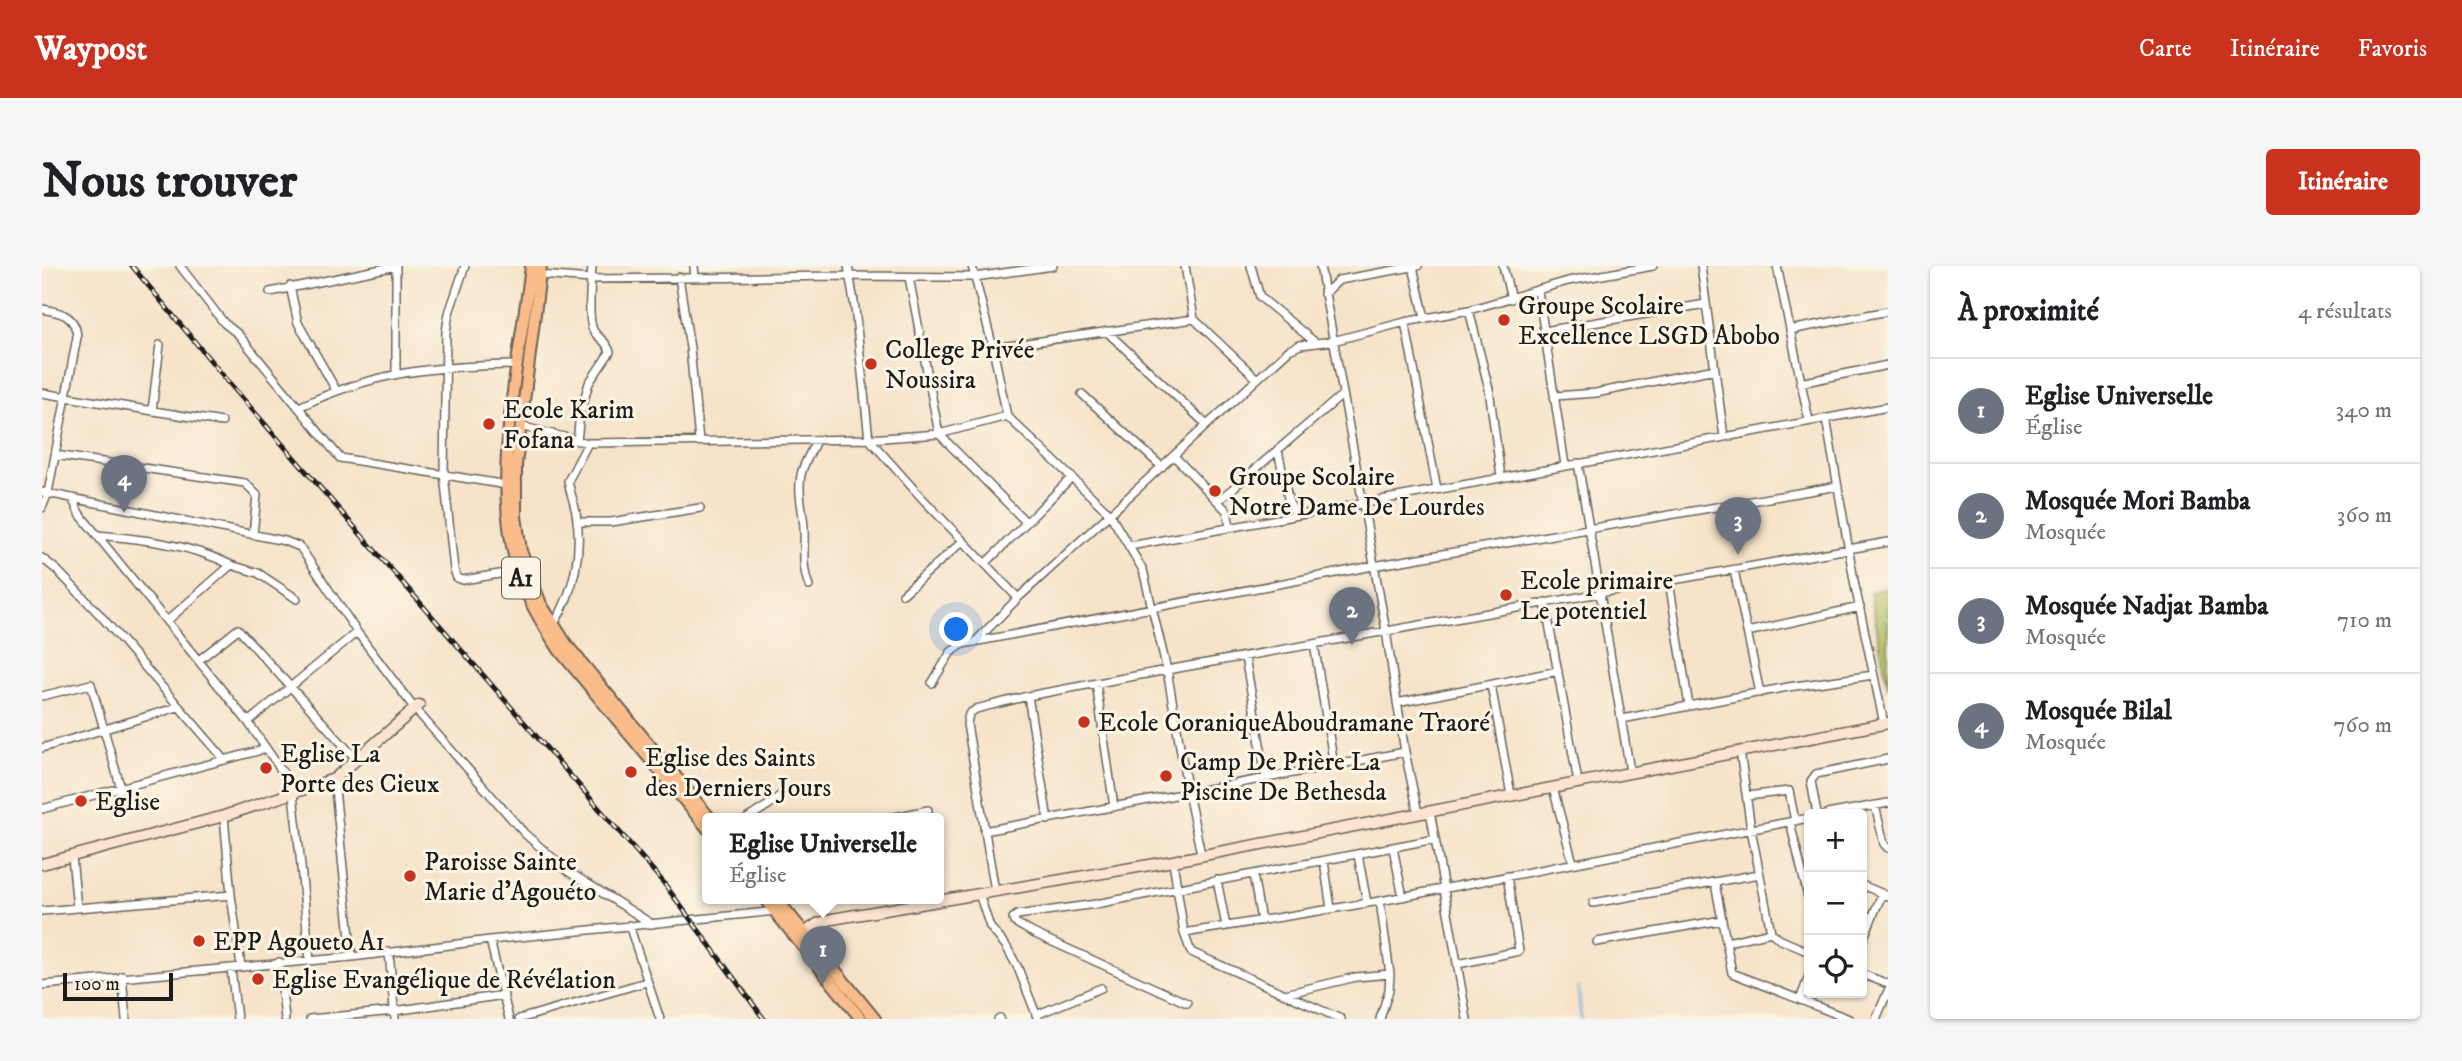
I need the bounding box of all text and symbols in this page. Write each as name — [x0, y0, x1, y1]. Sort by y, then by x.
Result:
text: Waypost — [35, 29, 147, 70]
text: Carte — [2139, 34, 2192, 64]
text: Itinéraire — [2230, 34, 2320, 64]
text: Favoris — [2358, 34, 2427, 64]
button: Itinéraire — [2266, 149, 2420, 215]
text: Nous trouver — [42, 151, 297, 213]
place label: Groupe Scolaire Excellence LSGD Abobo — [1518, 290, 1780, 353]
text: À proximité — [1958, 293, 2099, 330]
text: 4 résultats — [2298, 297, 2392, 326]
marker: Groupe Scolaire Excellence LSGD Abobo — [1496, 312, 1512, 328]
place label: College Privée Noussira — [885, 334, 1035, 397]
marker: College Privée Noussira — [863, 356, 879, 372]
text: Eglise Universelle — [2025, 380, 2213, 413]
place label: Ecole Karim Fofana — [503, 394, 634, 457]
text: 1 — [1977, 396, 1985, 425]
text: 340 m — [2336, 396, 2392, 425]
text: Église — [2025, 413, 2083, 442]
marker: Ecole Karim Fofana — [481, 416, 497, 432]
pin: 4 — [101, 455, 147, 513]
place label: Groupe Scolaire Notre Dame De Lourdes — [1229, 461, 1485, 524]
marker: Groupe Scolaire Notre Dame De Lourdes — [1207, 483, 1223, 499]
text: Mosquée Mori Bamba — [2025, 485, 2250, 518]
pin: 3 — [1715, 497, 1761, 555]
text: 2 — [1975, 501, 1987, 530]
text: 360 m — [2337, 501, 2392, 530]
text: Mosquée — [2025, 518, 2106, 547]
road number: A1 — [502, 558, 540, 598]
place label: Ecole primaire Le potentiel — [1520, 565, 1673, 628]
pin: 2 — [1329, 587, 1375, 645]
marker: Ecole primaire Le potentiel — [1498, 587, 1514, 603]
text: Mosquée Nadjat Bamba — [2025, 590, 2268, 623]
text: 3 — [1977, 606, 1985, 635]
text: 710 m — [2337, 606, 2392, 635]
your location — [939, 612, 973, 646]
text: Mosquée — [2025, 623, 2106, 652]
text: Mosquée Bilal — [2025, 695, 2172, 728]
place label: Ecole CoraniqueAboudramane Traoré — [1098, 707, 1490, 740]
text: 4 — [1974, 711, 1988, 740]
text: 760 m — [2333, 711, 2392, 740]
marker: Ecole CoraniqueAboudramane Traoré — [1076, 714, 1092, 730]
text: Mosquée — [2025, 728, 2106, 757]
place label: Eglise La Porte des Cieux — [280, 738, 440, 801]
place label: Eglise des Saints des Derniers Jours — [645, 742, 831, 805]
place label: Camp De Prière La Piscine De Bethesda — [1180, 746, 1387, 809]
marker: Eglise La Porte des Cieux — [258, 760, 274, 776]
marker: Eglise des Saints des Derniers Jours — [623, 764, 639, 780]
marker: Camp De Prière La Piscine De Bethesda — [1158, 768, 1174, 784]
place label: Eglise — [95, 786, 160, 819]
marker: Eglise — [73, 793, 89, 809]
map controls — [1804, 809, 1867, 998]
button: + — [1804, 809, 1867, 872]
popup — [702, 813, 944, 904]
text: Eglise Universelle — [729, 828, 917, 861]
place label: Paroisse Sainte Marie d’Agouéto — [424, 846, 596, 909]
text: Église — [729, 861, 787, 890]
marker: Paroisse Sainte Marie d’Agouéto — [402, 868, 418, 884]
button: − — [1804, 872, 1867, 935]
place label: EPP Agoueto A1 — [213, 926, 385, 959]
pin: 1 — [800, 926, 846, 984]
marker: EPP Agoueto A1 — [191, 933, 207, 949]
button: locate — [1804, 935, 1867, 998]
place label: Eglise Evangélique de Révélation — [272, 964, 616, 997]
scale bar — [63, 970, 173, 1002]
marker: Eglise Evangélique de Révélation — [250, 971, 266, 987]
text: 100 m — [74, 973, 120, 996]

